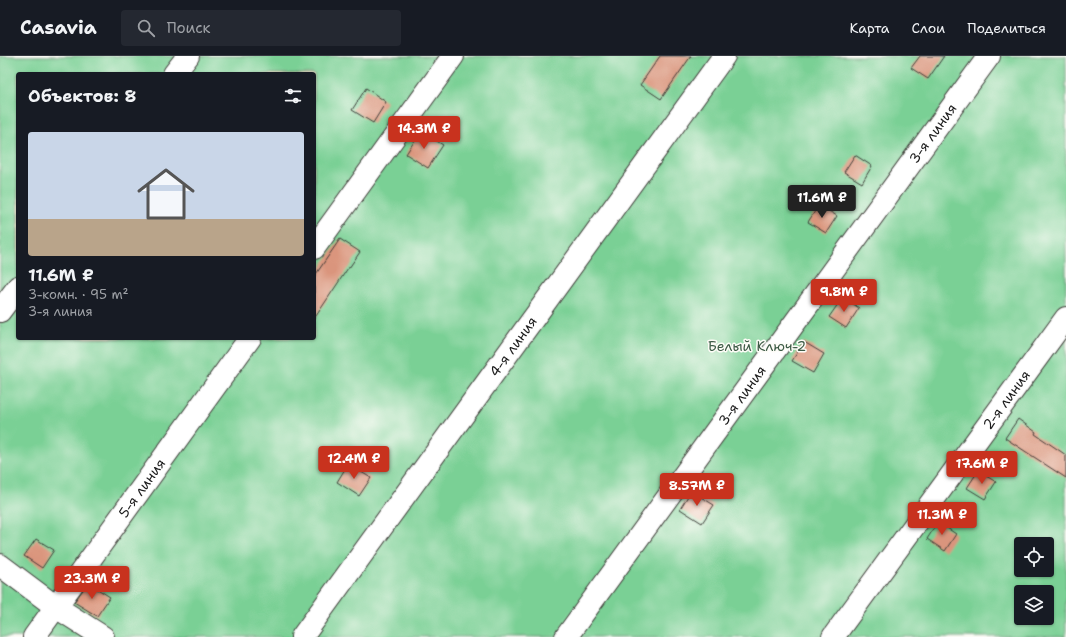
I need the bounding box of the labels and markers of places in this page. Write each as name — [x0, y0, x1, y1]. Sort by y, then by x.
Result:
pin: 14.3M ₽ — [387, 116, 461, 150]
pin: 11.6M ₽ — [785, 185, 859, 219]
pin: 9.8M ₽ — [811, 279, 877, 313]
pin: 12.4M ₽ — [317, 446, 391, 480]
pin: 17.6M ₽ — [945, 451, 1019, 485]
pin: 8.57M ₽ — [660, 473, 734, 507]
pin: 11.3M ₽ — [905, 502, 979, 536]
pin: 23.3M ₽ — [55, 566, 129, 600]

